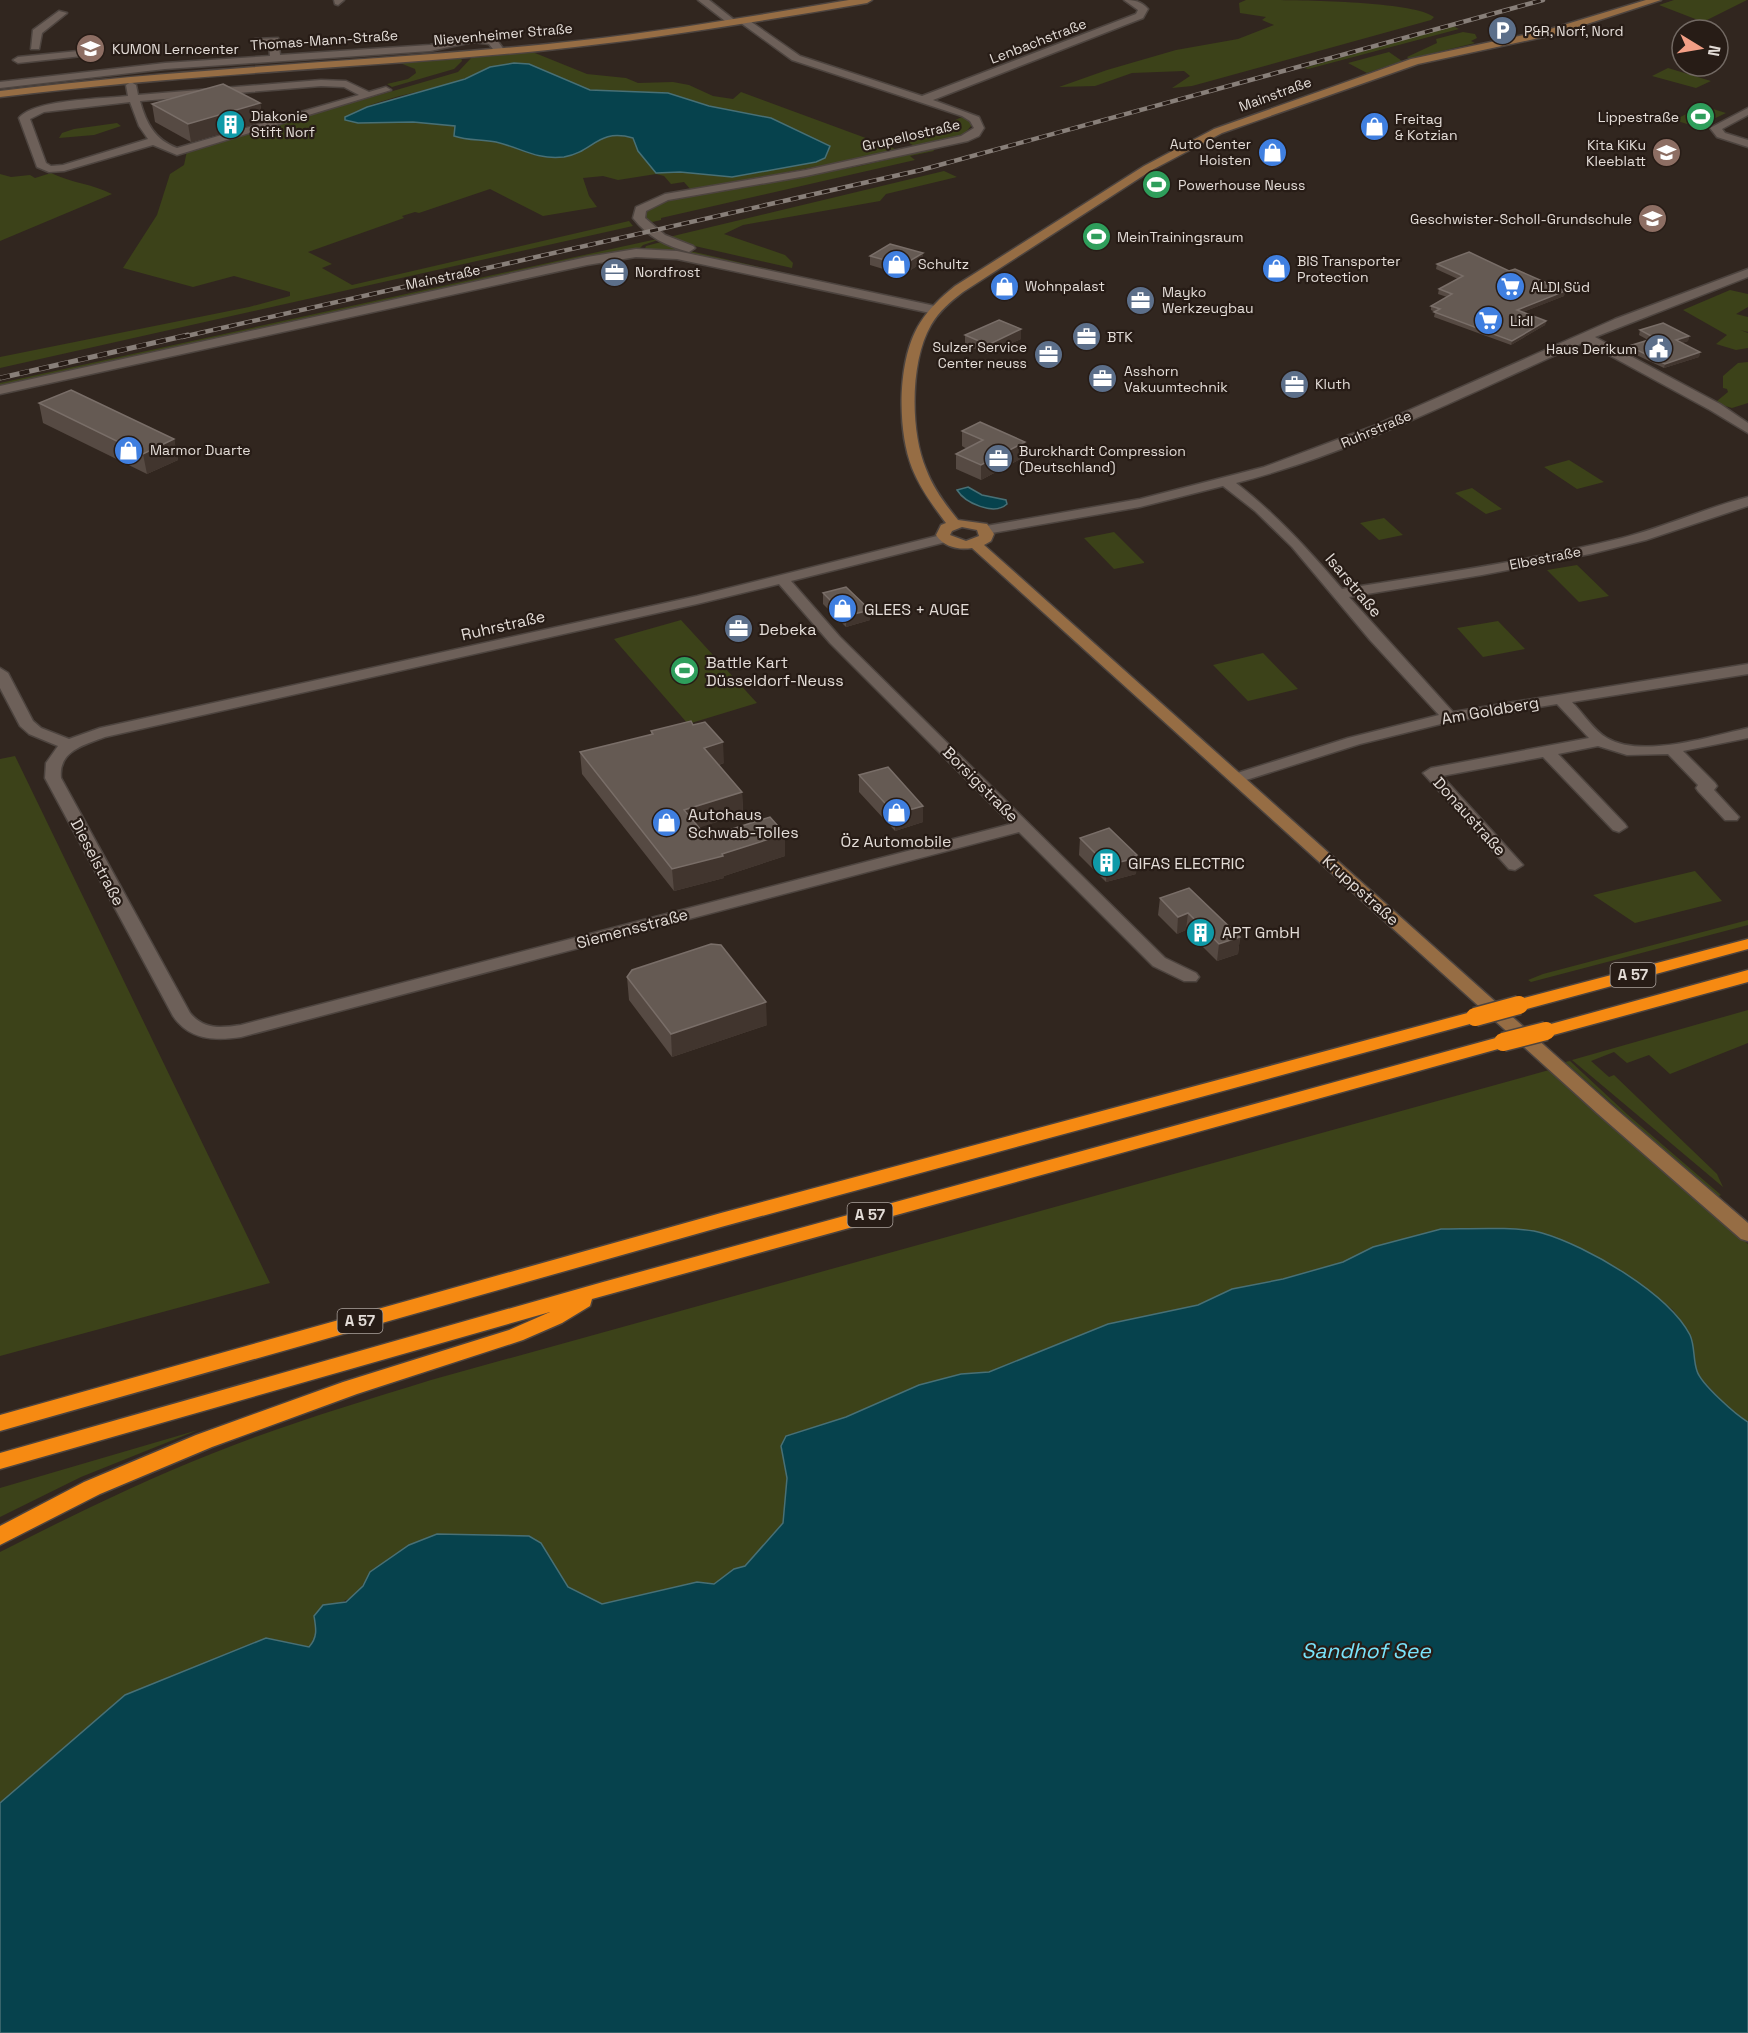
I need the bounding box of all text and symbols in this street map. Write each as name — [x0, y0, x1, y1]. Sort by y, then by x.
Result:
street label: Lenbachstraße — [987, 14, 1089, 68]
parking icon: P&R, Norf, Nord — [1487, 15, 1519, 47]
north arrow — [1670, 18, 1730, 78]
street label: Nievenheimer Straße — [433, 19, 573, 49]
place label: P&R, Norf, Nord — [1524, 22, 1624, 40]
street label: Thomas-Mann-Straße — [249, 26, 399, 54]
school or university icon: KUMON Lerncenter — [75, 33, 107, 65]
place label: KUMON Lerncenter — [112, 40, 239, 58]
text: N — [1703, 43, 1726, 58]
street label: Mainstraße — [1236, 73, 1314, 115]
sports icon: Lippestraße — [1684, 101, 1716, 133]
place label: Diakonie Stift Norf — [251, 107, 315, 141]
building icon: Diakonie Stift Norf — [214, 108, 246, 140]
place label: Lippestraße — [1598, 108, 1679, 126]
place label: Freitag & Kotzian — [1395, 110, 1457, 144]
shop icon: Freitag & Kotzian — [1358, 111, 1390, 143]
street label: Grupellostraße — [860, 115, 962, 155]
place label: Auto Center Hoisten — [1170, 135, 1251, 169]
shop icon: Auto Center Hoisten — [1256, 136, 1288, 168]
place label: Kita KiKu Kleeblatt — [1586, 136, 1646, 170]
school or university icon: Kita KiKu Kleeblatt — [1651, 137, 1683, 169]
sports icon: Powerhouse Neuss — [1141, 169, 1173, 201]
place label: Powerhouse Neuss — [1178, 176, 1305, 194]
school or university icon: Geschwister-Scholl-Grundschule — [1637, 203, 1669, 235]
place label: Geschwister-Scholl-Grundschule — [1410, 210, 1632, 228]
sports icon: MeinTrainingsraum — [1080, 221, 1112, 253]
place label: MeinTrainingsraum — [1117, 228, 1244, 246]
shop icon: Schultz — [881, 248, 913, 280]
place label: BIS Transporter Protection — [1297, 252, 1400, 286]
shop icon: BIS Transporter Protection — [1260, 253, 1292, 285]
place label: Schultz — [918, 255, 969, 273]
office icon: Nordfrost — [598, 256, 630, 288]
street label: Mainstraße — [404, 260, 482, 294]
place label: Nordfrost — [635, 263, 701, 281]
shop icon: Wohnpalast — [988, 270, 1020, 302]
supermarket icon: ALDI Süd — [1494, 271, 1526, 303]
place label: Wohnpalast — [1025, 277, 1105, 295]
place label: ALDI Süd — [1531, 278, 1590, 296]
place label: Mayko Werkzeugbau — [1162, 283, 1253, 317]
office icon: Mayko Werkzeugbau — [1125, 284, 1157, 316]
supermarket icon: Lidl — [1473, 305, 1505, 337]
place label: Lidl — [1510, 312, 1534, 330]
office icon: BTK — [1070, 321, 1102, 353]
place label: BTK — [1107, 328, 1133, 346]
public building icon: Haus Derikum — [1642, 333, 1674, 365]
place label: Sulzer Service Center neuss — [932, 338, 1027, 372]
office icon: Sulzer Service Center neuss — [1032, 339, 1064, 371]
place label: Haus Derikum — [1546, 340, 1637, 358]
place label: Asshorn Vakuumtechnik — [1124, 362, 1228, 396]
office icon: Asshorn Vakuumtechnik — [1087, 363, 1119, 395]
office icon: Kluth — [1278, 368, 1310, 400]
place label: Kluth — [1315, 375, 1351, 393]
street label: Ruhrstraße — [1338, 406, 1414, 452]
shop icon: Marmor Duarte — [113, 434, 145, 466]
place label: Marmor Duarte — [150, 441, 251, 459]
place label: Burckhardt Compression (Deutschland) — [1019, 442, 1186, 476]
office icon: Burckhardt Compression (Deutschland) — [982, 443, 1014, 475]
street label: Elbestraße — [1508, 542, 1582, 574]
street label: Isarstraße — [1321, 549, 1387, 622]
shop icon: GLEES + AUGE — [827, 593, 859, 625]
place label: GLEES + AUGE — [864, 599, 969, 620]
street label: Ruhrstraße — [459, 606, 547, 645]
office icon: Debeka — [722, 613, 754, 645]
place label: Debeka — [759, 619, 816, 640]
place label: Battle Kart Düsseldorf-Neuss — [706, 652, 844, 691]
sports icon: Battle Kart Düsseldorf-Neuss — [669, 655, 701, 687]
street label: Am Goldberg — [1440, 692, 1540, 729]
street label: Borsigstraße — [938, 742, 1023, 827]
street label: Donaustraße — [1429, 772, 1511, 860]
shop icon: Öz Automobile — [880, 797, 912, 829]
place label: Autohaus Schwab-Tolles — [688, 804, 799, 843]
shop icon: Autohaus Schwab-Tolles — [651, 807, 683, 839]
street label: Dieselstraße — [66, 815, 129, 910]
place label: Öz Automobile — [840, 831, 952, 852]
building icon: GIFAS ELECTRIC — [1091, 847, 1123, 879]
street label: Kruppstraße — [1318, 850, 1403, 930]
place label: GIFAS ELECTRIC — [1128, 853, 1245, 874]
street label: Siemensstraße — [574, 903, 690, 953]
building icon: APT GmbH — [1185, 916, 1217, 948]
place label: APT GmbH — [1222, 922, 1300, 943]
road number: A 57 — [1610, 963, 1656, 987]
road number: A 57 — [848, 1203, 892, 1227]
road number: A 57 — [338, 1309, 382, 1333]
water label: Sandhof See — [1301, 1637, 1432, 1664]

